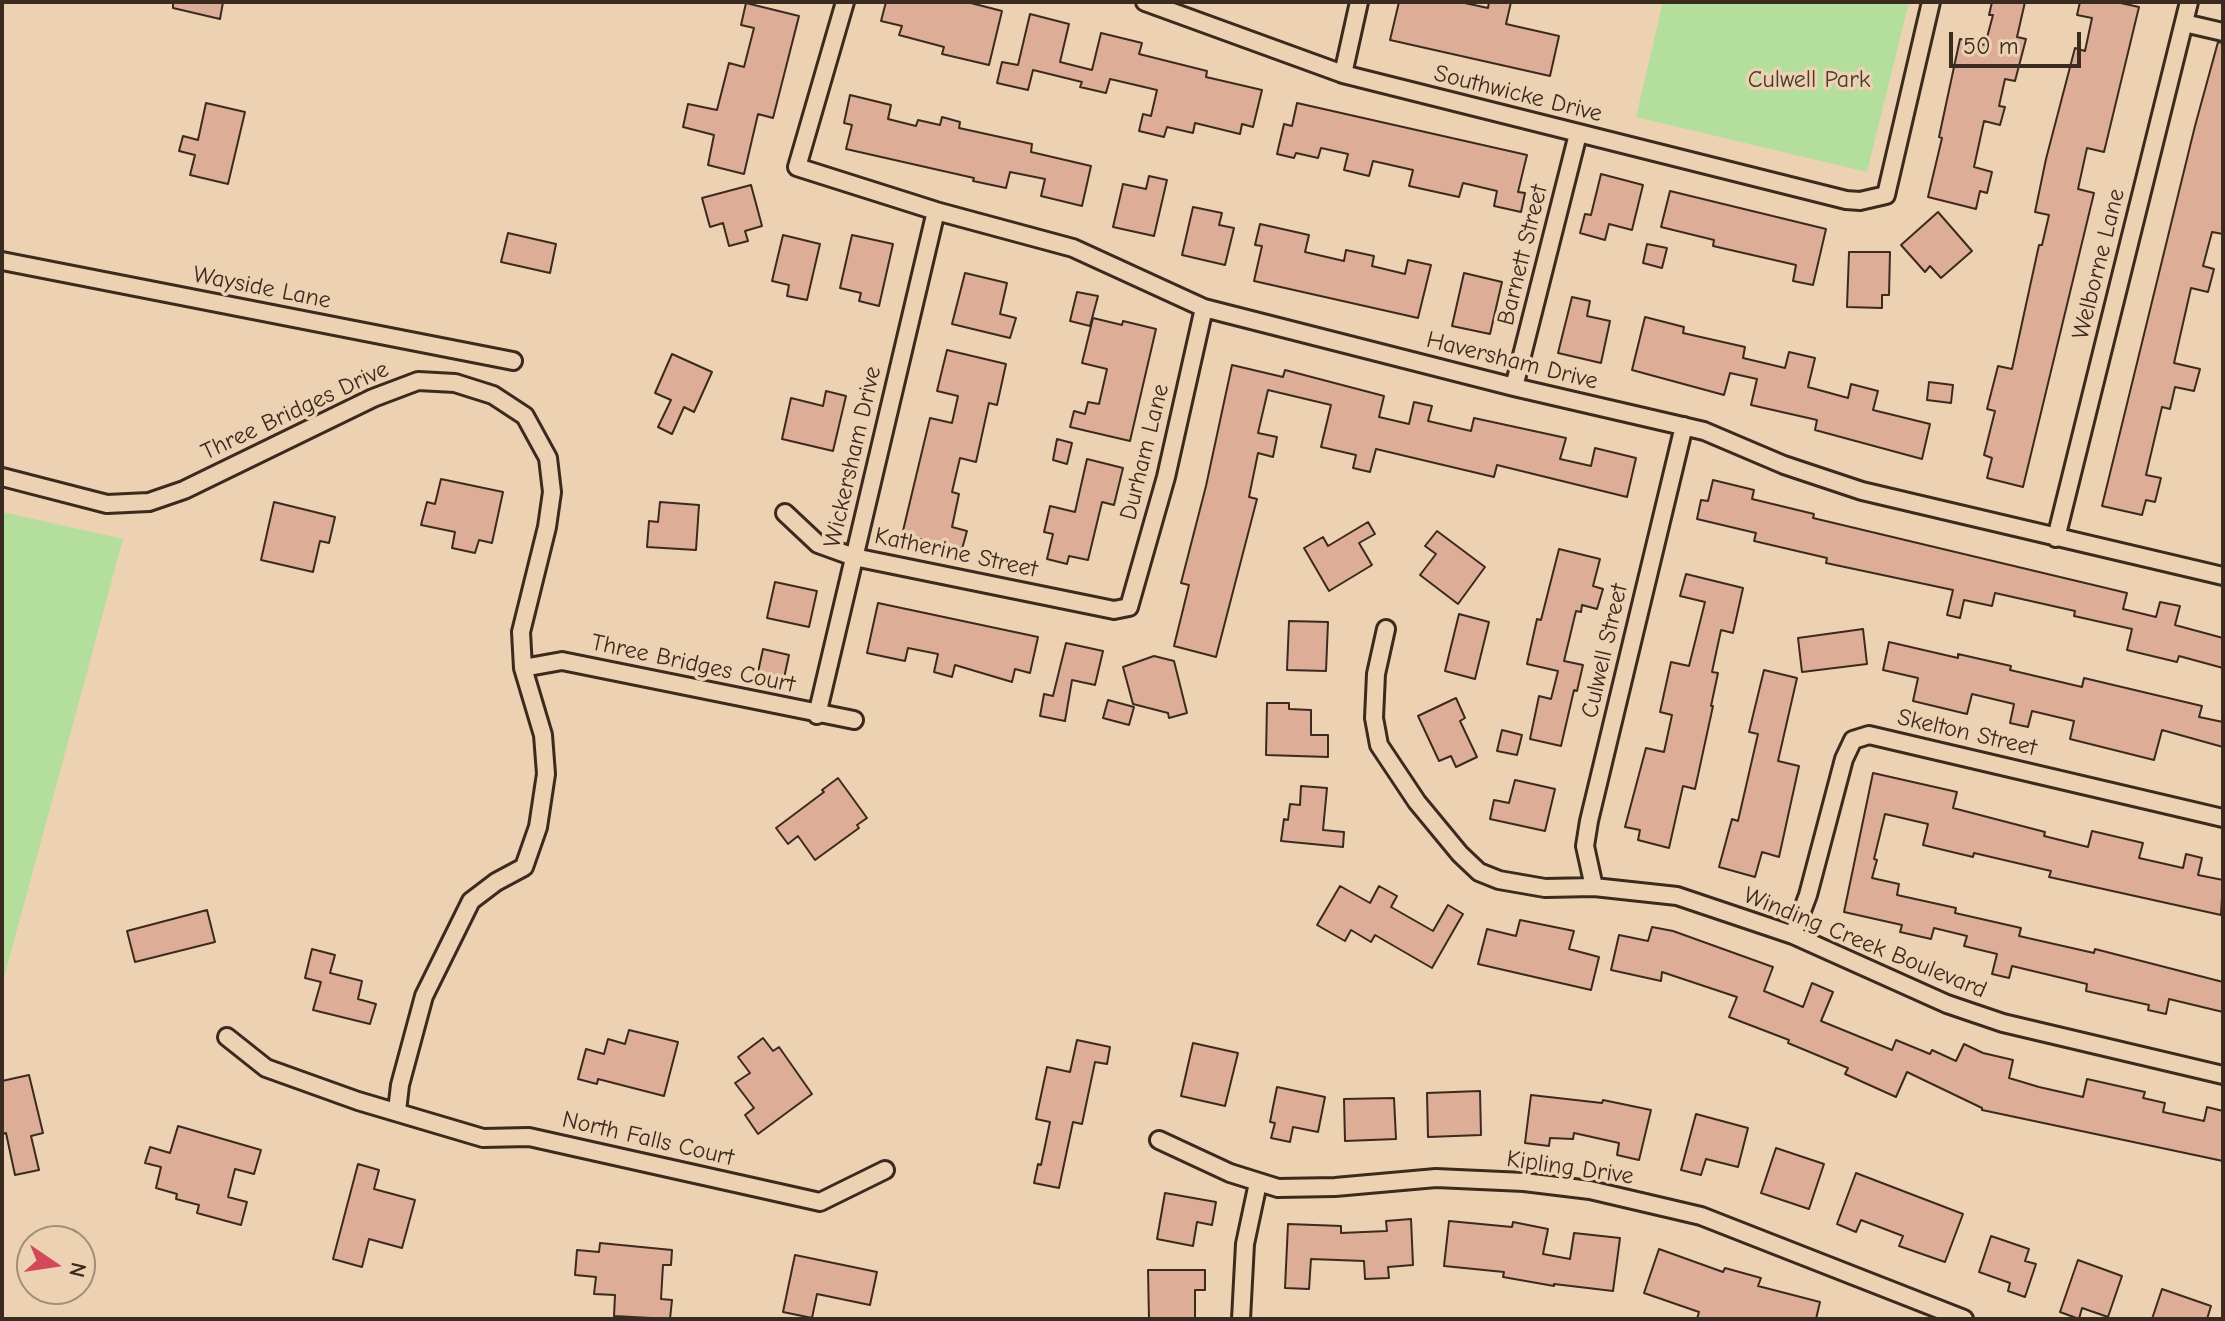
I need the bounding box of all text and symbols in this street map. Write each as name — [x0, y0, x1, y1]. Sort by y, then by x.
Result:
scale bar — [1953, 16, 2085, 66]
text: 50 m — [1963, 32, 2019, 60]
street label: Southwicke Drive — [1431, 59, 1605, 129]
park label: Culwell Park — [1748, 66, 1870, 94]
street label: Barnett Street — [1492, 182, 1554, 328]
street label: Welborne Lane — [2066, 186, 2132, 342]
street label: Wayside Lane — [191, 261, 333, 315]
street label: Haversham Drive — [1423, 326, 1601, 396]
street label: Three Bridges Drive — [197, 355, 393, 467]
street label: Wickersham Drive — [818, 364, 888, 550]
street label: Durham Lane — [1114, 381, 1176, 523]
street label: Katherine Street — [872, 522, 1040, 584]
street label: Culwell Street — [1576, 581, 1634, 721]
street label: Three Bridges Court — [588, 628, 798, 700]
street label: Skelton Street — [1895, 703, 2039, 763]
street label: Winding Creek Boulevard — [1739, 881, 1991, 1005]
street label: North Falls Court — [559, 1105, 737, 1173]
street label: Kipling Drive — [1505, 1145, 1635, 1191]
north arrow — [16, 1225, 96, 1305]
text: N — [63, 1260, 92, 1280]

